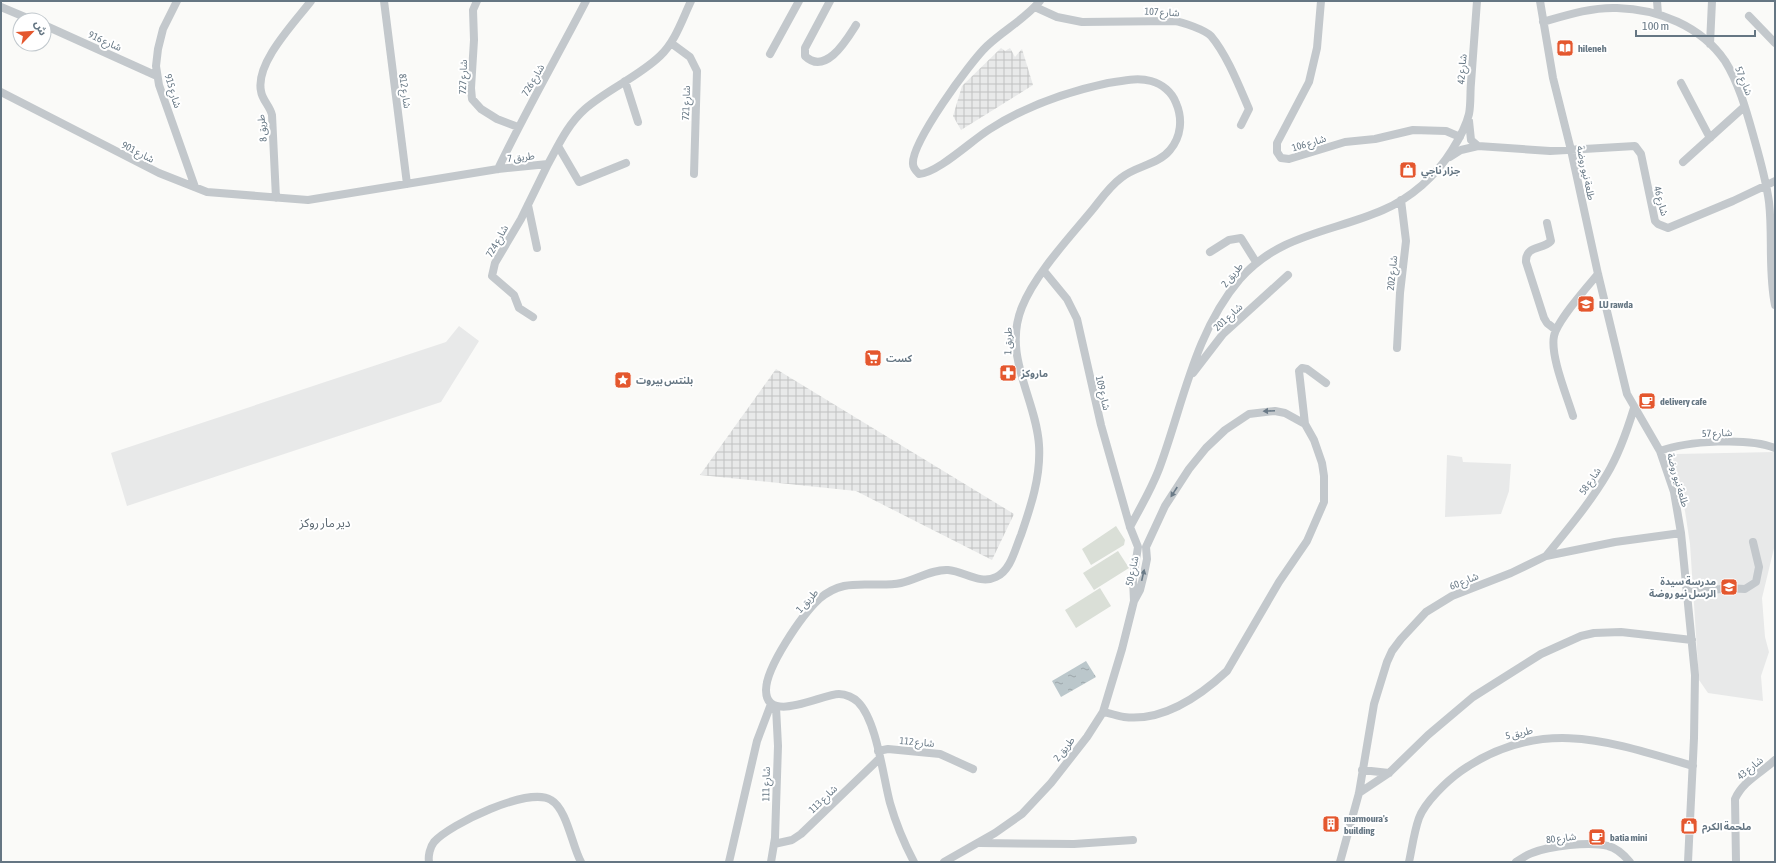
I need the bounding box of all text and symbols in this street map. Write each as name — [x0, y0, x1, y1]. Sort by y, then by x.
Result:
street label: شارع 107 — [1144, 6, 1180, 20]
north arrow — [12, 12, 52, 52]
scale bar — [1636, 12, 1755, 38]
text: ش — [32, 18, 50, 38]
text: 100 m — [1642, 19, 1669, 33]
street label: شارع 916 — [86, 29, 123, 55]
library icon: hileneh — [1555, 38, 1575, 58]
place label: hileneh — [1578, 43, 1607, 54]
street label: شارع 42 — [1455, 53, 1471, 85]
street label: شارع 727 — [457, 59, 471, 95]
street label: شارع 726 — [519, 62, 548, 99]
street label: شارع 57 — [1731, 65, 1755, 98]
street label: شارع 915 — [161, 73, 183, 110]
street label: شارع 812 — [395, 73, 413, 110]
street label: شارع 721 — [680, 85, 694, 121]
street label: طريق 8 — [255, 113, 270, 142]
street label: شارع 106 — [1291, 133, 1328, 155]
street label: شارع 901 — [119, 139, 156, 167]
street label: طلعة نيو روضة — [1574, 145, 1597, 202]
street label: 7 طريق — [507, 150, 536, 165]
shop icon: جزار ناجي — [1398, 160, 1418, 180]
place label: جزار ناجي — [1421, 165, 1461, 179]
street label: شارع 46 — [1650, 185, 1670, 218]
street label: شارع 724 — [484, 223, 512, 260]
street label: شارع 202 — [1385, 255, 1401, 291]
street label: طريق 2 — [1219, 261, 1246, 290]
school or university icon: LU rawda — [1576, 294, 1596, 314]
place label: LU rawda — [1599, 299, 1633, 310]
street label: شارع 201 — [1211, 301, 1246, 334]
street label: طريق 1 — [1002, 327, 1015, 355]
supermarket icon: كست — [863, 348, 883, 368]
place label: كست — [886, 353, 913, 364]
pharmacy icon: ماروكز — [998, 363, 1018, 383]
place label: ماروكز — [1020, 368, 1048, 380]
place icon: بلنتس بيروت — [613, 370, 633, 390]
place label: بلنتس بيروت — [636, 375, 693, 387]
street label: شارع 109 — [1092, 375, 1112, 412]
cafe icon: delivery cafe — [1637, 391, 1657, 411]
place label: delivery cafe — [1660, 396, 1707, 407]
one-way arrow — [1263, 408, 1275, 415]
street label: شارع 57 — [1702, 427, 1733, 441]
street label: طلعة نيو روضة — [1664, 452, 1691, 509]
street label: شارع 58 — [1577, 465, 1605, 498]
one-way arrow — [1170, 487, 1178, 497]
district label: دير مار روكز — [298, 516, 351, 530]
street label: شارع 50 — [1123, 555, 1143, 587]
one-way arrow — [1141, 569, 1147, 581]
street label: شارع 60 — [1448, 570, 1481, 594]
place label: مدرسة سيدة الرسل نيو روضة — [1649, 575, 1716, 600]
school or university icon: مدرسة سيدة الرسل نيو روضة — [1719, 577, 1739, 597]
street label: طريق 1 — [794, 587, 821, 616]
street label: طريق 5 — [1504, 724, 1534, 742]
street label: شارع 112 — [899, 735, 935, 751]
street label: طريق 2 — [1051, 735, 1078, 764]
street label: شارع 43 — [1735, 754, 1767, 783]
street label: شارع 111 — [760, 766, 774, 802]
street label: شارع 113 — [807, 783, 841, 817]
place label: marmoura's building — [1344, 813, 1389, 836]
building icon: marmoura's building — [1321, 814, 1341, 834]
shop icon: ملحمة الكرم — [1679, 816, 1699, 836]
place label: ملحمة الكرم — [1702, 820, 1752, 834]
cafe icon: batia mini — [1587, 827, 1607, 847]
street label: شارع 80 — [1545, 831, 1577, 847]
place label: batia mini — [1610, 832, 1647, 843]

